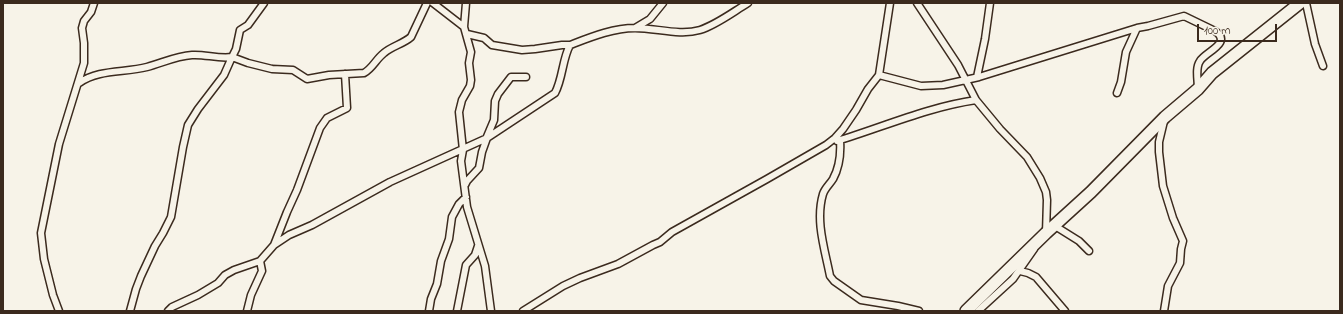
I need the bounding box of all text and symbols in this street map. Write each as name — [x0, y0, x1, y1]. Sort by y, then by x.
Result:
scale bar — [1199, 16, 1279, 42]
text: 100 m — [1204, 22, 1231, 40]

